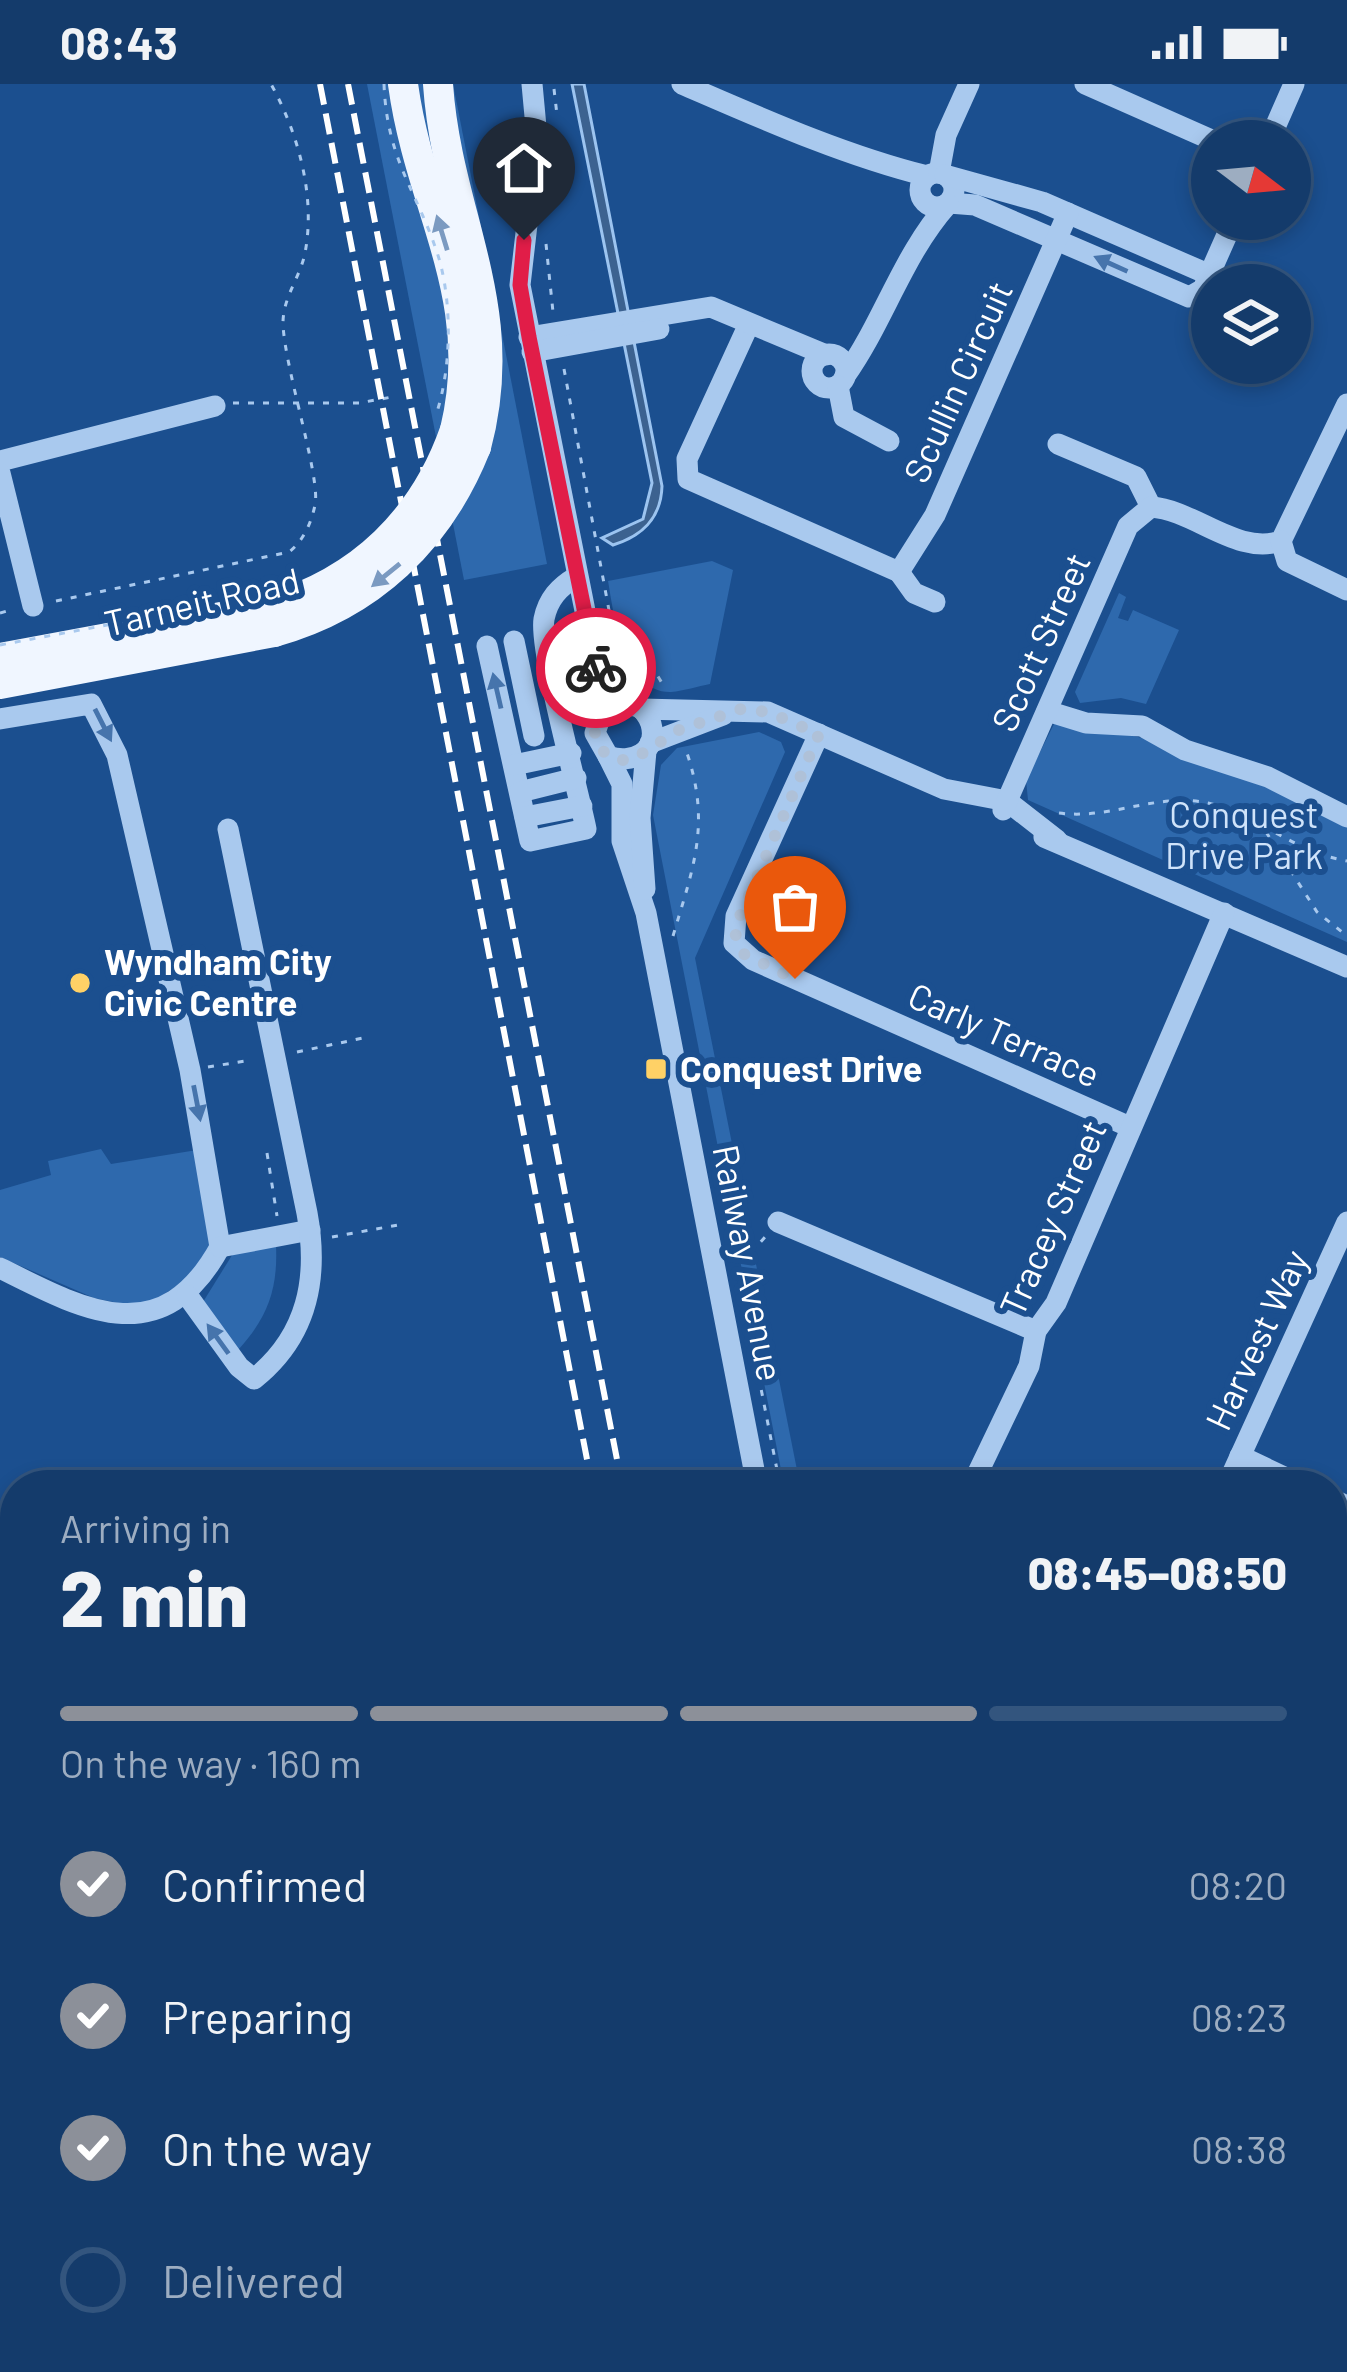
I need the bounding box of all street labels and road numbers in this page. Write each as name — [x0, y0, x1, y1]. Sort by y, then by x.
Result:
street label: Scullin Circuit — [893, 274, 1020, 489]
street label: Scott Street — [981, 546, 1098, 737]
street label: Tarneit Road — [100, 557, 303, 644]
street label: Carly Terrace — [902, 972, 1107, 1095]
street label: Tracey Street — [989, 1113, 1114, 1322]
street label: Railway Avenue — [705, 1141, 793, 1385]
street label: Harvest Way — [1195, 1243, 1316, 1436]

